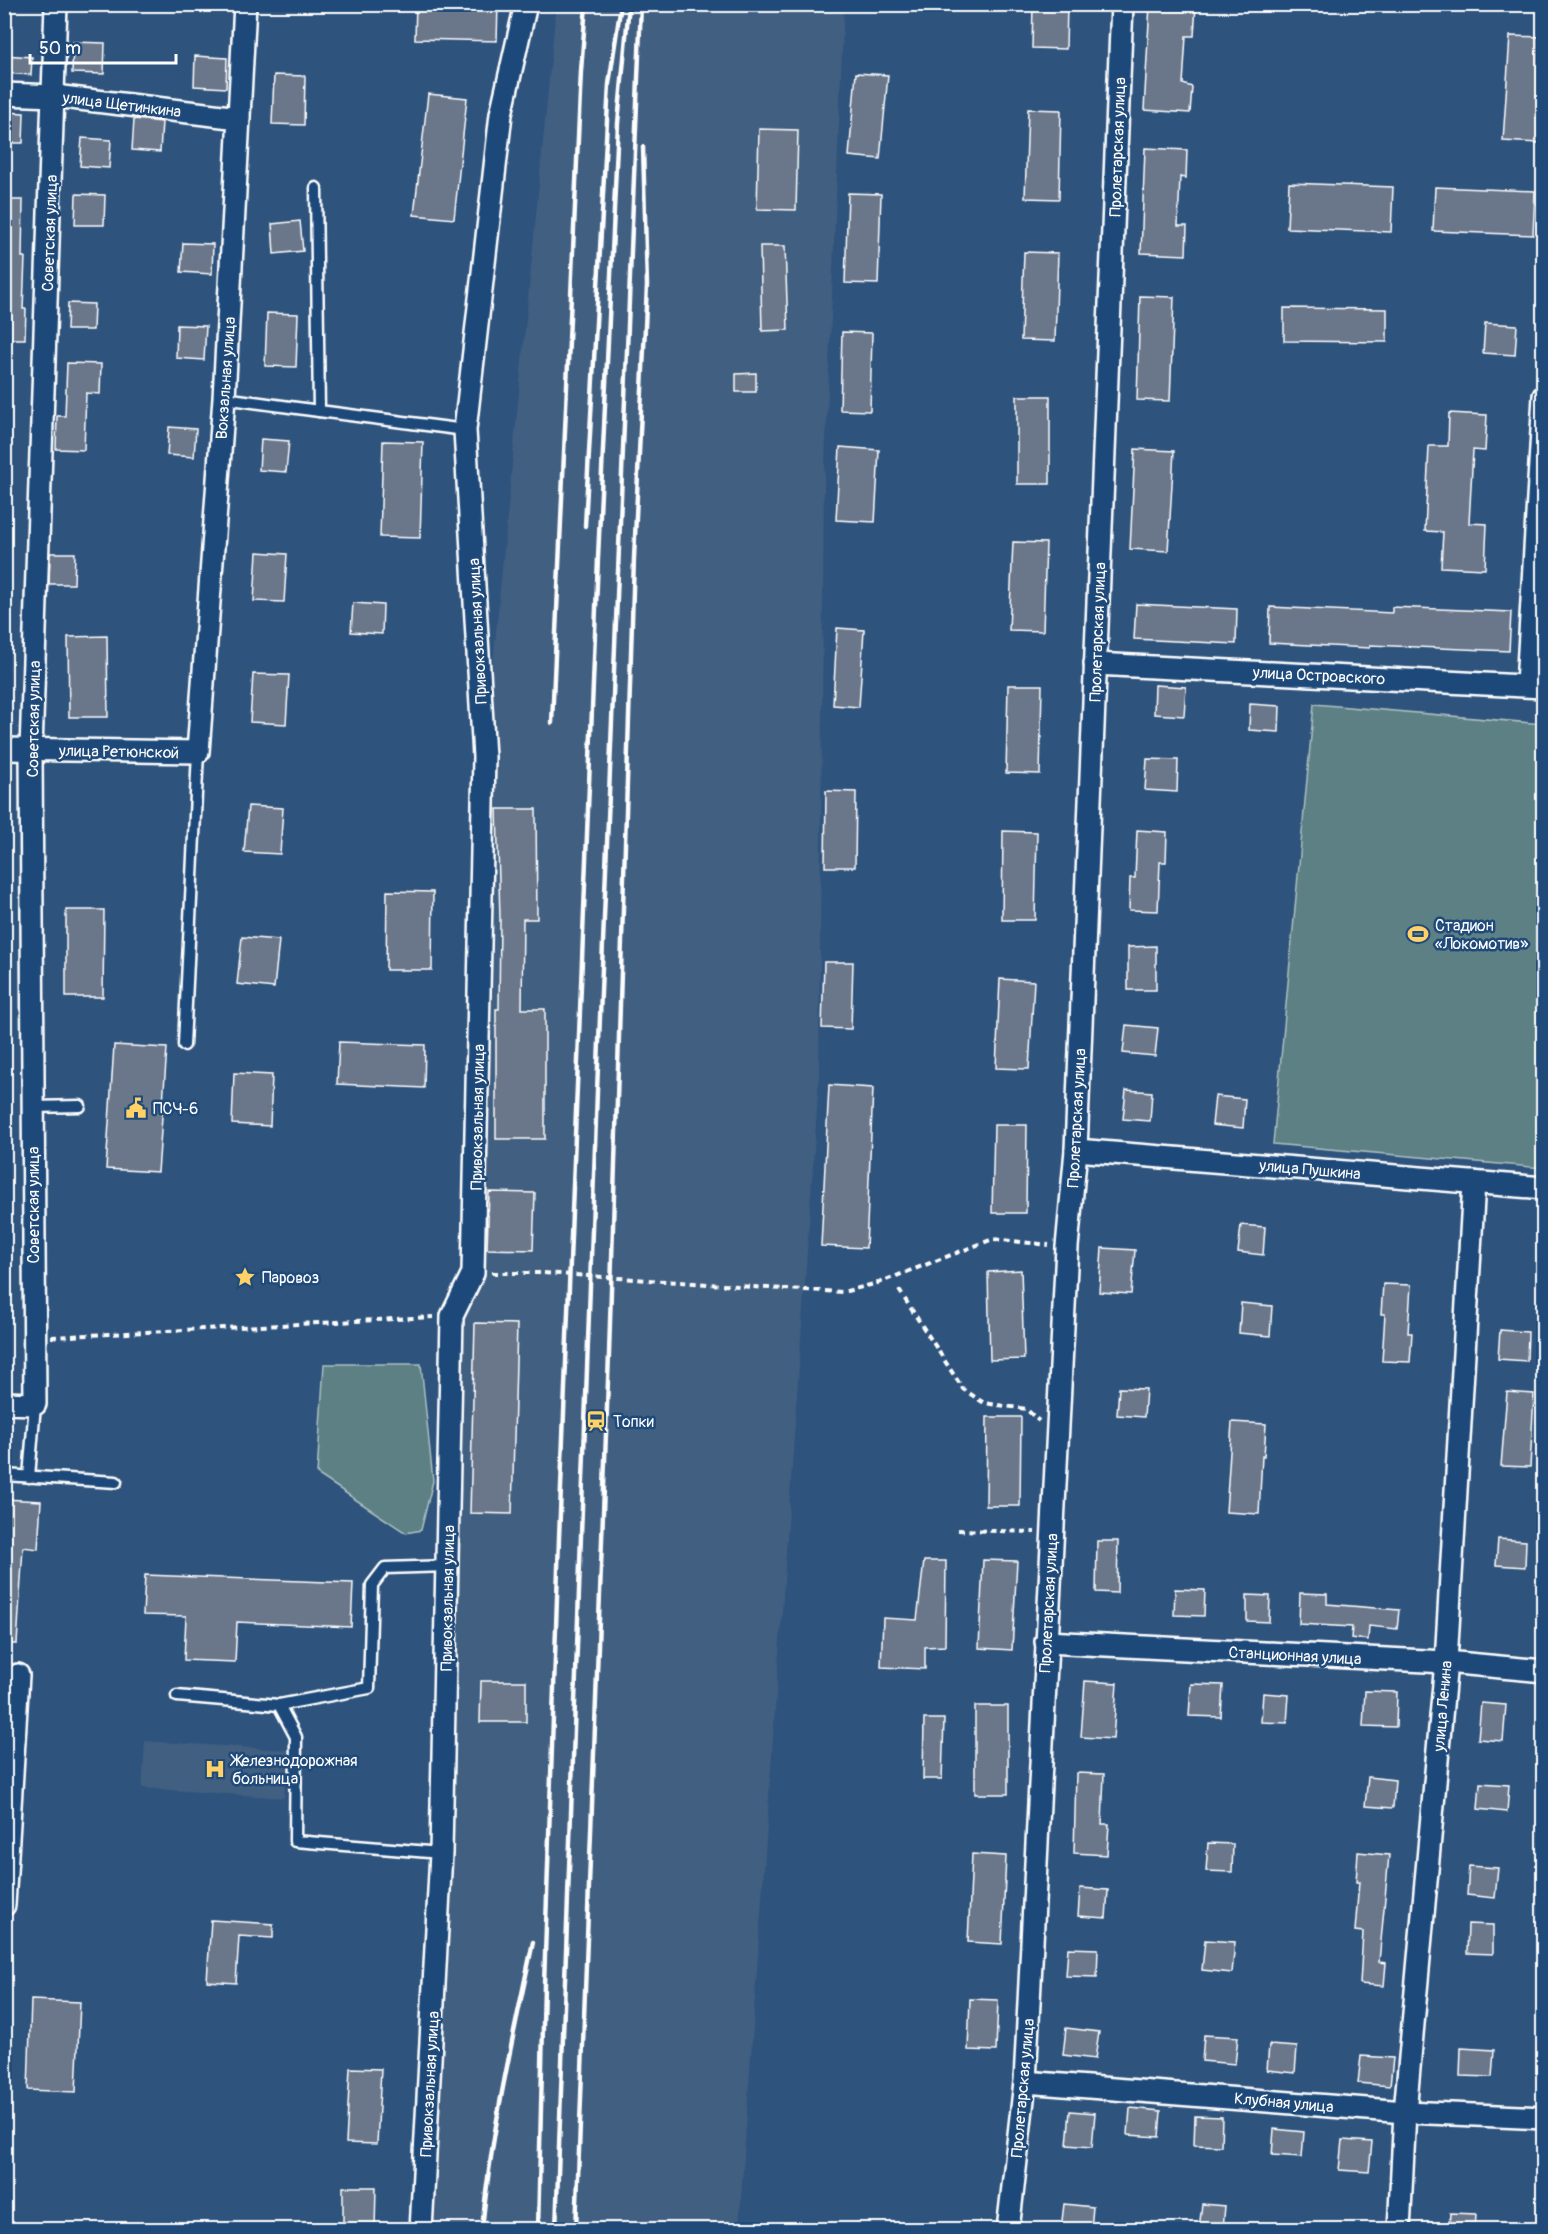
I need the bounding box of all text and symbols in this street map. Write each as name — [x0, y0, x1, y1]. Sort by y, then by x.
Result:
scale bar — [30, 27, 176, 65]
text: 50 m — [39, 37, 81, 60]
street label: Пролетарская улица — [1106, 77, 1130, 217]
street label: улица Щетинкина — [60, 88, 182, 122]
street label: Советская улица — [38, 174, 62, 292]
street label: Вокзальная улица — [212, 316, 240, 440]
street label: Привокзальная улица — [464, 557, 492, 704]
street label: Пролетарская улица — [1086, 562, 1110, 702]
street label: Советская улица — [23, 660, 45, 778]
street label: улица Островского — [1251, 662, 1386, 689]
street label: улица Ретюнской — [58, 741, 179, 763]
place label: Стадион «Локомотив» — [1435, 916, 1528, 954]
sports icon: Стадион «Локомотив» — [1406, 922, 1430, 946]
street label: Привокзальная улица — [467, 1044, 489, 1190]
street label: Пролетарская улица — [1063, 1048, 1091, 1188]
public building icon: ПСЧ-6 — [124, 1096, 148, 1120]
place label: ПСЧ-6 — [153, 1099, 198, 1119]
street label: Советская улица — [24, 1147, 44, 1263]
street label: улица Пушкина — [1257, 1156, 1362, 1184]
place icon: Паровоз — [233, 1265, 257, 1289]
place label: Паровоз — [262, 1268, 319, 1288]
station icon: Топки — [584, 1409, 608, 1433]
place label: Топки — [613, 1412, 654, 1432]
street label: Привокзальная улица — [437, 1525, 459, 1671]
street label: Пролетарская улица — [1035, 1533, 1063, 1673]
street label: Станционная улица — [1228, 1643, 1362, 1669]
street label: улица Ленина — [1429, 1660, 1457, 1753]
place label: Железнодорожная больница — [229, 1751, 358, 1789]
hospital icon: Железнодорожная больница — [203, 1757, 227, 1781]
street label: Привокзальная улица — [416, 2011, 444, 2158]
street label: Пролетарская улица — [1007, 2018, 1039, 2159]
street label: Клубная улица — [1233, 2089, 1335, 2117]

